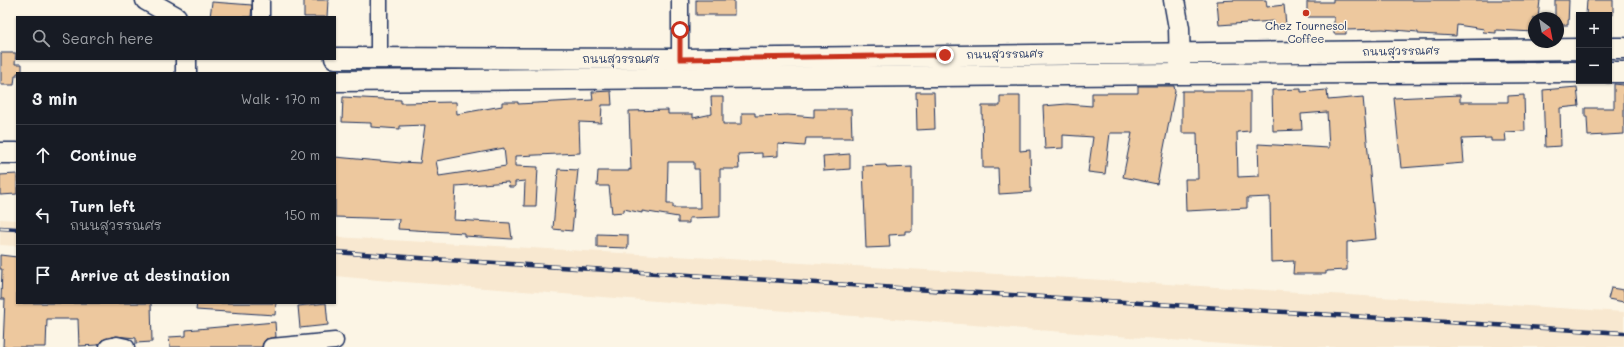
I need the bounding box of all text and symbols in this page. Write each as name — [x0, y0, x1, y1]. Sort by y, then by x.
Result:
marker: Chez Tournesol Coffee — [1301, 8, 1311, 18]
north arrow — [1528, 12, 1564, 48]
map controls — [1576, 12, 1612, 84]
button: + — [1576, 12, 1612, 48]
search box — [16, 16, 336, 60]
place label: Chez Tournesol Coffee — [1265, 18, 1347, 46]
route start — [671, 21, 689, 39]
icon: search — [30, 27, 52, 49]
text: Search here — [62, 28, 153, 48]
street label: ถนนสุวรรณศร — [1362, 42, 1440, 62]
street label: ถนนสุวรรณศร — [966, 45, 1044, 65]
route end — [936, 46, 954, 64]
button: − — [1576, 48, 1612, 84]
street label: ถนนสุวรรณศร — [582, 51, 660, 69]
text: 3 min — [32, 87, 77, 109]
text: Walk · 170 m — [241, 90, 320, 107]
icon: ahead — [32, 144, 54, 166]
text: Continue — [70, 145, 137, 165]
text: 20 m — [290, 146, 320, 163]
text: Turn left — [70, 196, 135, 216]
icon: left — [32, 204, 54, 226]
text: 150 m — [284, 206, 320, 223]
text: ถนนสุวรรณศร — [70, 216, 162, 233]
icon: arrive — [32, 264, 54, 286]
text: Arrive at destination — [70, 265, 230, 285]

